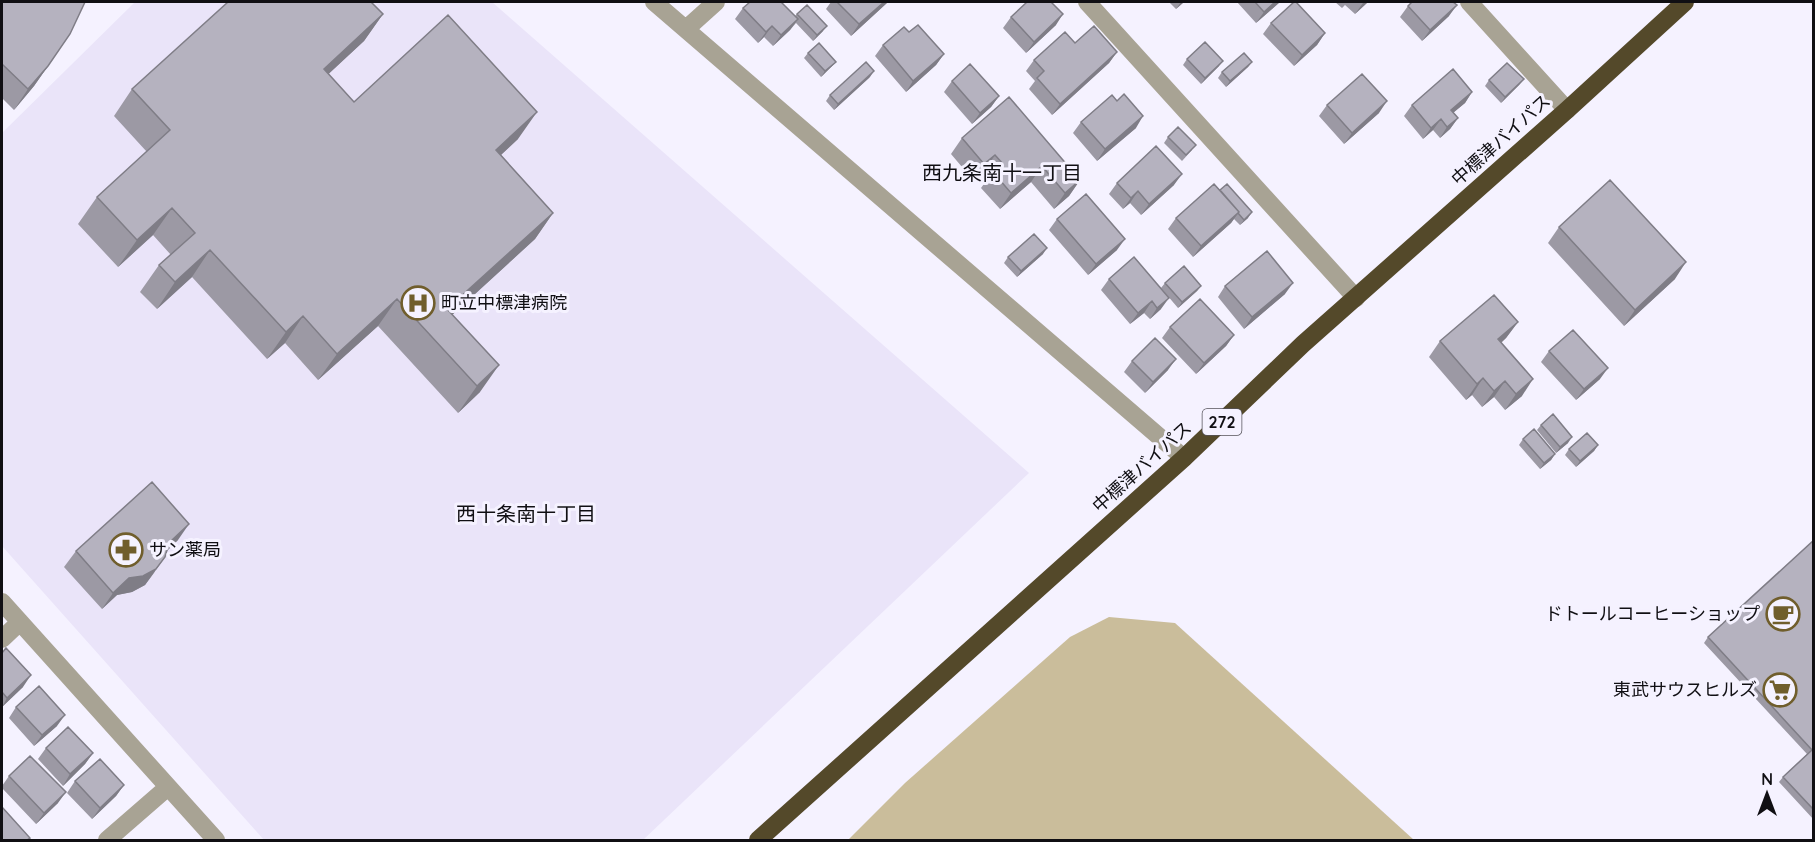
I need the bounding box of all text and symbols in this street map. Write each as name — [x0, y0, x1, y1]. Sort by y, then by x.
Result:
street label: 中標津バイパス — [1446, 89, 1555, 190]
district label: 西九条南十一丁目 — [922, 160, 1082, 185]
hospital icon: 町立中標津病院 — [400, 285, 436, 321]
place label: 町立中標津病院 — [441, 291, 567, 314]
road number: 272 — [1202, 409, 1242, 435]
street label: 中標津バイパス — [1087, 416, 1196, 517]
district label: 西十条南十丁目 — [456, 501, 596, 526]
pharmacy icon: サン薬局 — [108, 532, 144, 568]
place label: サン薬局 — [149, 538, 221, 561]
cafe icon: ドトールコーヒーショップ — [1765, 596, 1801, 632]
place label: ドトールコーヒーショップ — [1545, 602, 1760, 625]
supermarket icon: 東武サウスヒルズ — [1762, 672, 1798, 708]
place label: 東武サウスヒルズ — [1613, 678, 1757, 701]
north arrow — [1737, 764, 1797, 824]
text: N — [1761, 769, 1773, 789]

